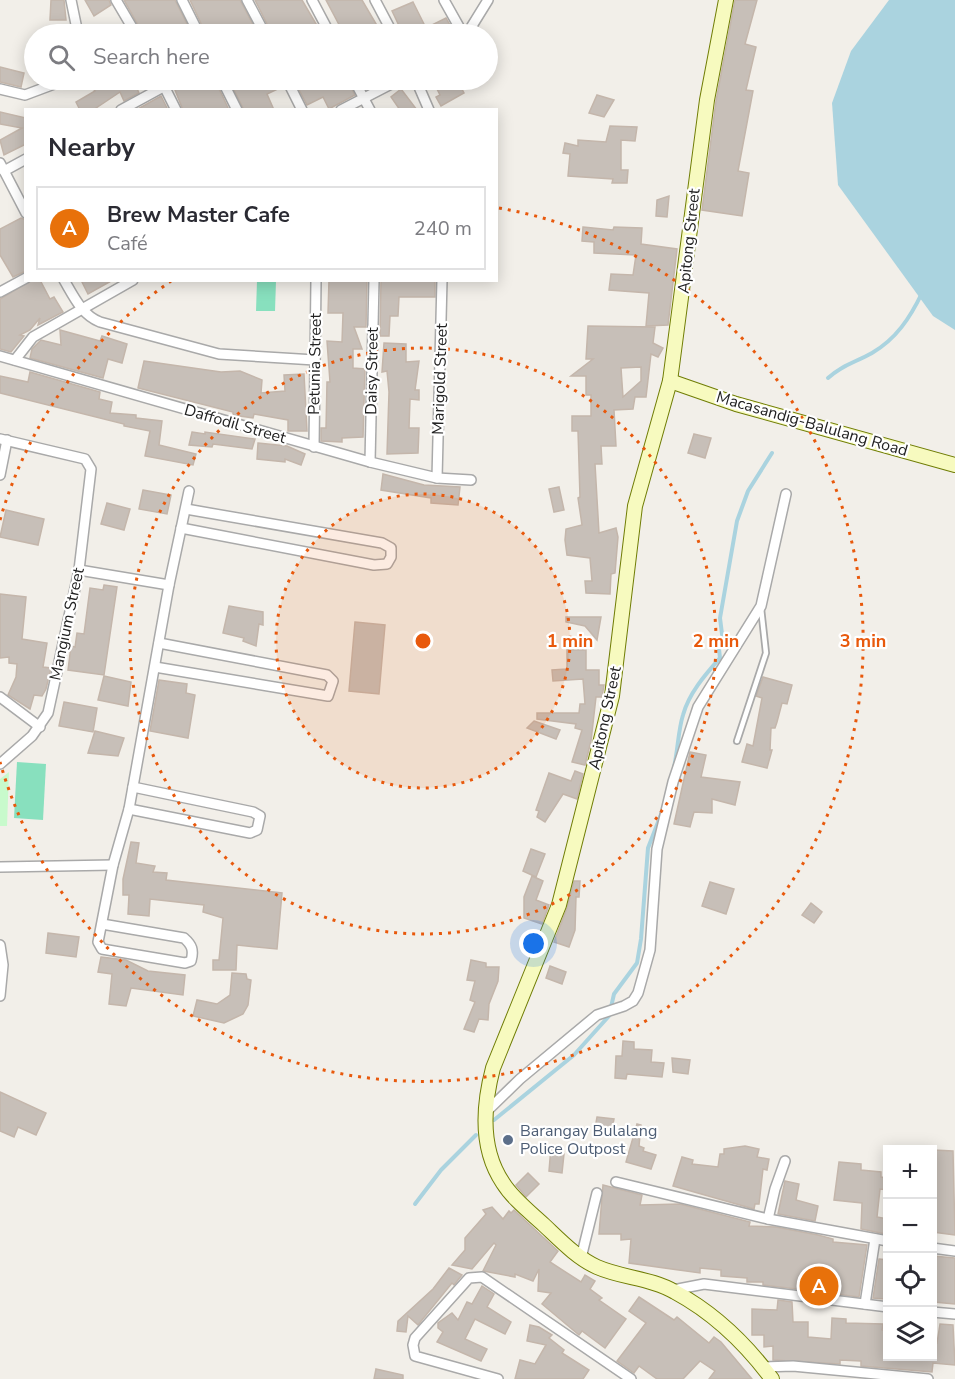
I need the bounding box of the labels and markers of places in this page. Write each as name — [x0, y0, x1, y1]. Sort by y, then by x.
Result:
centre of rings — [413, 631, 433, 651]
place label: Barangay Bulalang Police Outpost — [520, 1120, 657, 1160]
marker: Barangay Bulalang Police Outpost — [501, 1133, 515, 1147]
pin: A — [800, 1264, 838, 1308]

